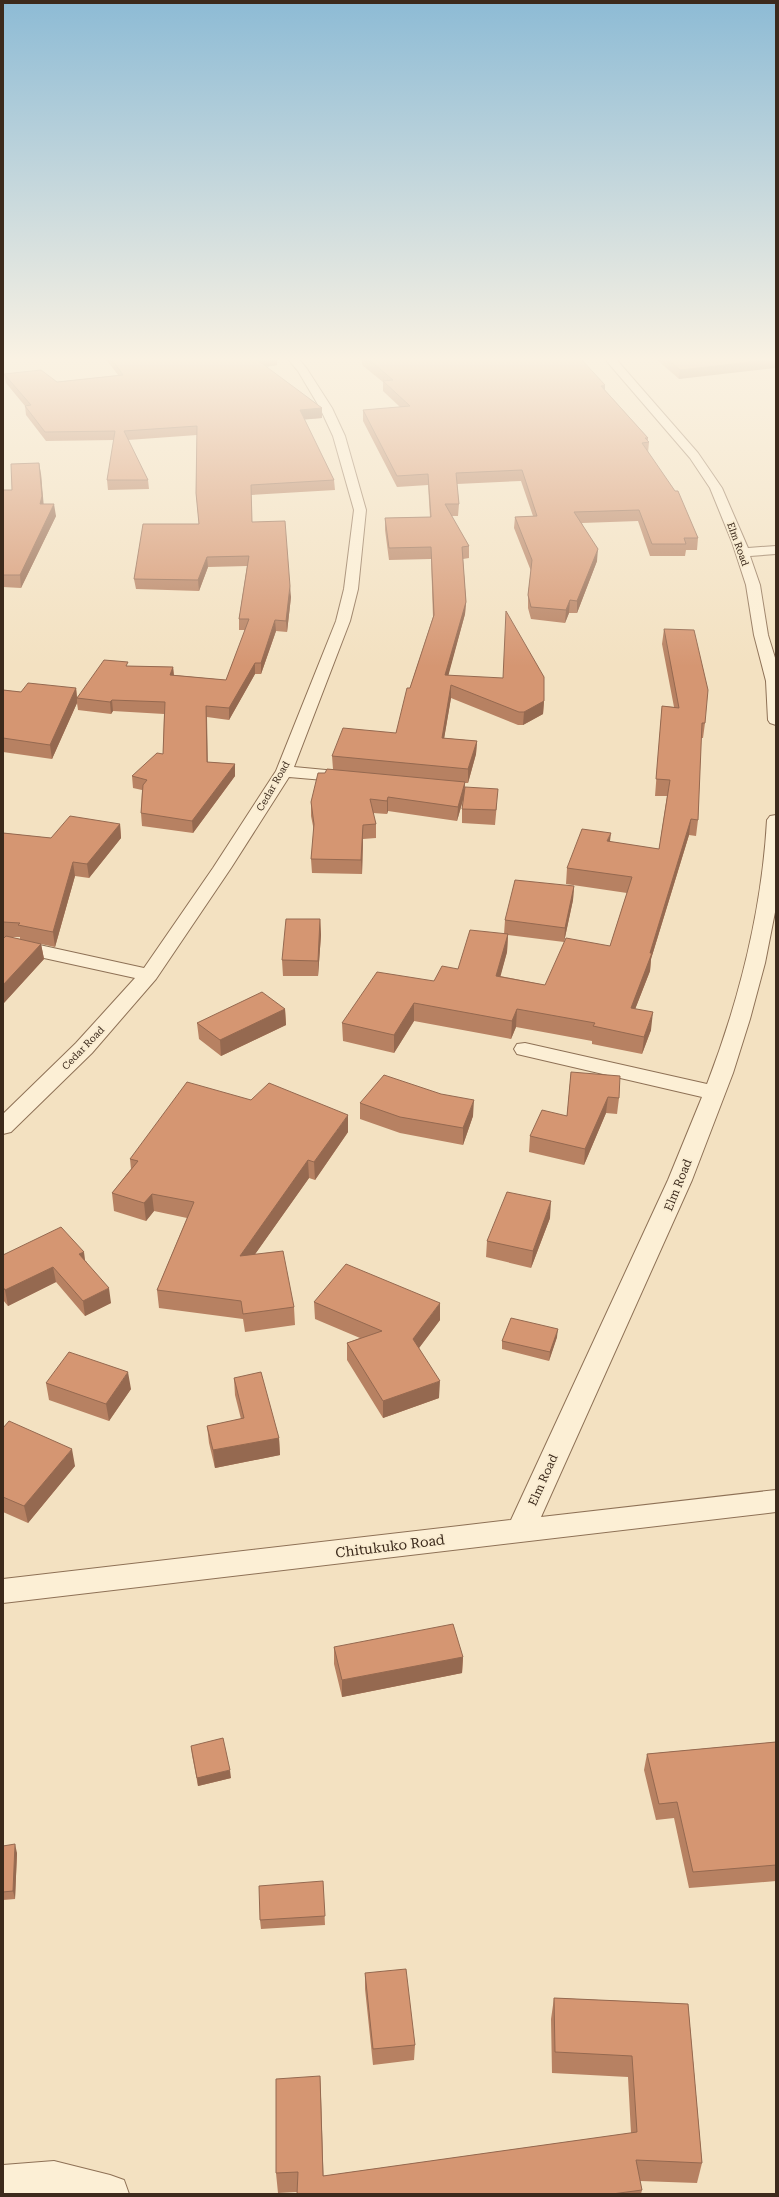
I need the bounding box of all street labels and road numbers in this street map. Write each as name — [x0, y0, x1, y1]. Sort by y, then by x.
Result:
street label: Elm Road — [725, 521, 751, 568]
street label: Cedar Road — [254, 759, 292, 813]
street label: Cedar Road — [60, 1024, 107, 1072]
street label: Elm Road — [661, 1157, 695, 1213]
street label: Elm Road — [525, 1452, 561, 1508]
street label: Chitukuko Road — [334, 1531, 446, 1561]

